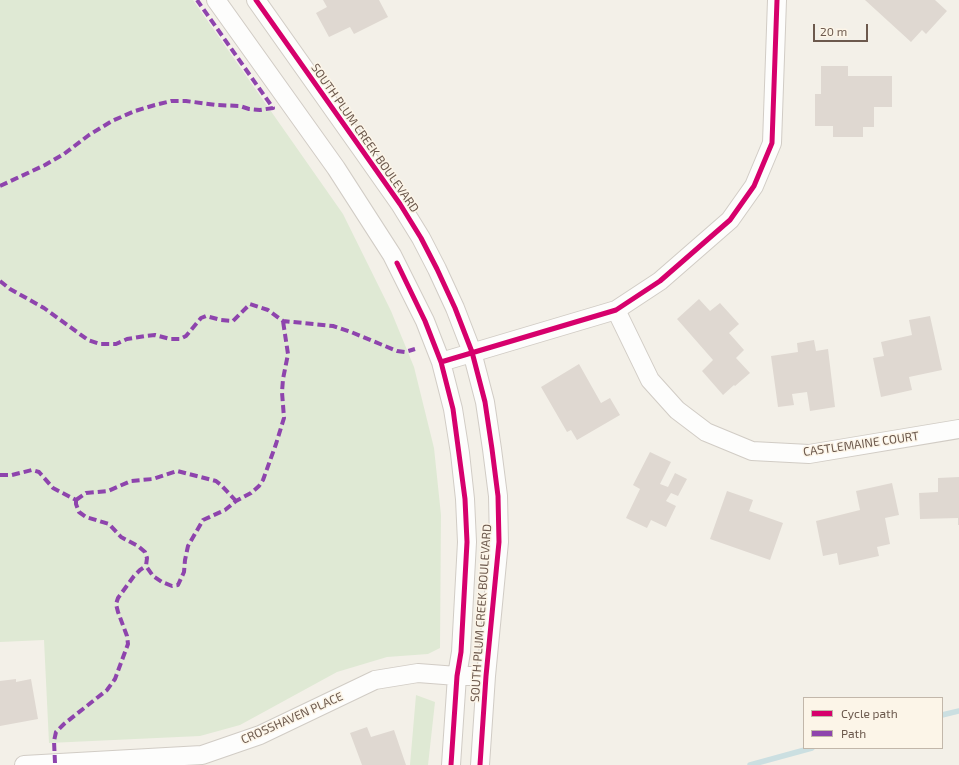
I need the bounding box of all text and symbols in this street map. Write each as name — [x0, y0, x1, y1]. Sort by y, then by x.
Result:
scale bar — [815, 16, 870, 42]
text: 20 m — [820, 24, 847, 38]
street label: SOUTH PLUM CREEK BOULEVARD — [308, 61, 422, 215]
street label: CASTLEMAINE COURT — [802, 429, 920, 459]
street label: SOUTH PLUM CREEK BOULEVARD — [468, 524, 494, 702]
street label: CROSSHAVEN PLACE — [239, 689, 345, 747]
legend — [803, 697, 943, 749]
text: Cycle path — [841, 706, 898, 720]
text: Path — [841, 726, 866, 740]

